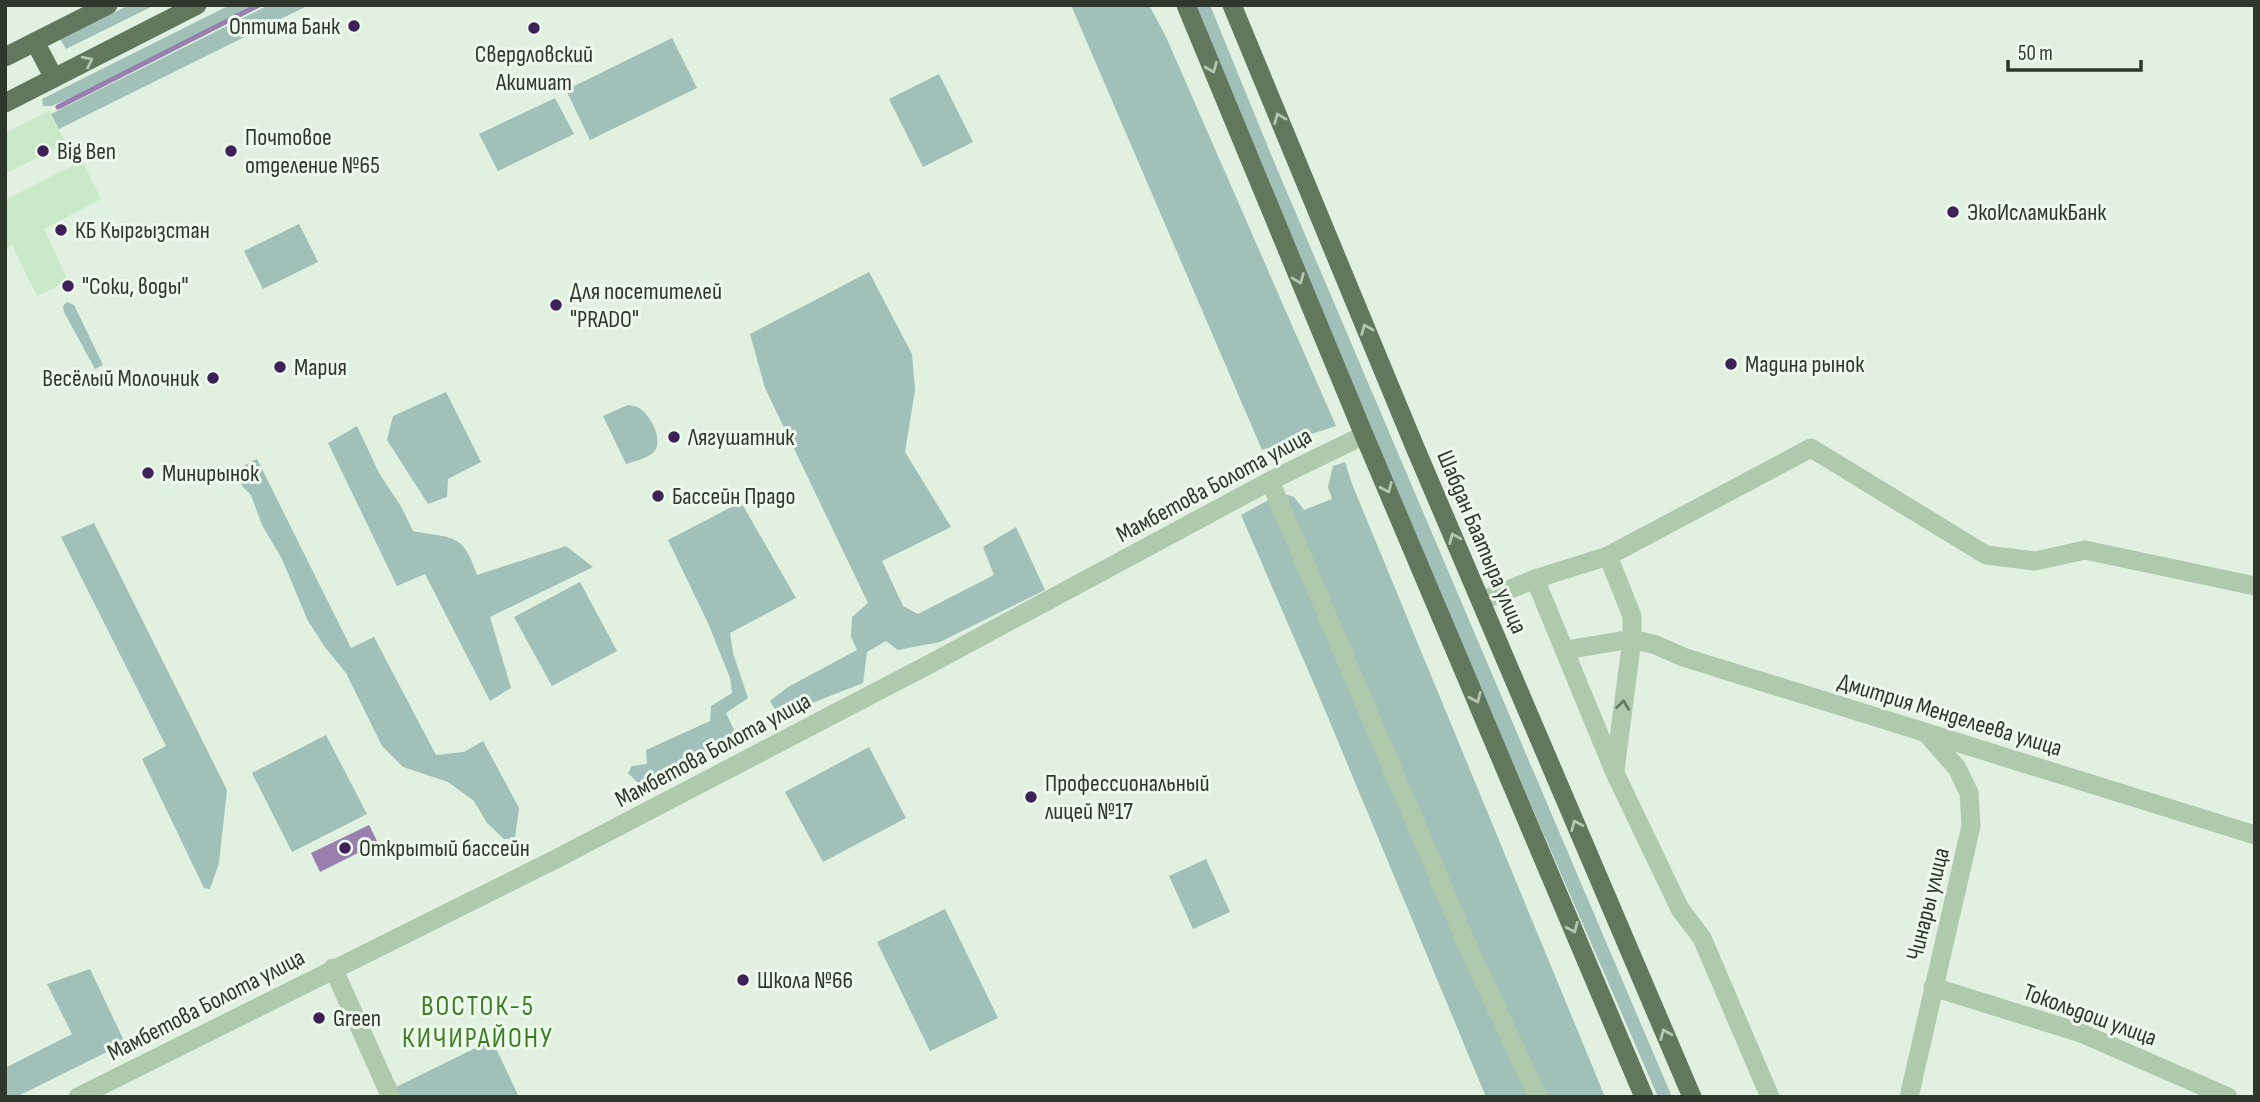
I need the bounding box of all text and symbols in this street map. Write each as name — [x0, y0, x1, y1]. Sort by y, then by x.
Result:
place label: Оптима Банк — [229, 12, 341, 41]
marker: Оптима Банк — [346, 18, 362, 34]
marker: Свердловский Акимиат — [526, 20, 542, 36]
scale bar — [2008, 28, 2141, 72]
place label: Свердловский Акимиат — [475, 40, 593, 97]
text: 50 m — [2018, 41, 2053, 66]
one-way arrow — [81, 56, 93, 69]
one-way arrow — [1204, 62, 1218, 74]
one-way arrow — [1273, 113, 1287, 126]
place label: Почтовое отделение №65 — [245, 123, 380, 180]
place label: Big Ben — [57, 137, 116, 166]
marker: Big Ben — [35, 143, 51, 159]
marker: Почтовое отделение №65 — [223, 143, 239, 159]
place label: ЭкоИсламикБанк — [1967, 198, 2107, 227]
marker: ЭкоИсламикБанк — [1945, 204, 1961, 220]
place label: КБ Кыргызстан — [75, 216, 210, 245]
marker: КБ Кыргызстан — [53, 222, 69, 238]
place label: "Соки, воды" — [82, 272, 188, 301]
one-way arrow — [1291, 272, 1305, 284]
place label: Для посетителей "PRADO" — [570, 277, 722, 334]
marker: "Соки, воды" — [60, 278, 76, 294]
marker: Для посетителей "PRADO" — [548, 297, 564, 313]
one-way arrow — [1360, 323, 1374, 336]
place label: Мадина рынок — [1745, 350, 1865, 379]
place label: Мария — [294, 353, 347, 382]
marker: Мадина рынок — [1723, 356, 1739, 372]
marker: Мария — [272, 359, 288, 375]
place label: Весёлый Молочник — [42, 364, 200, 393]
marker: Весёлый Молочник — [205, 370, 221, 386]
street label: Мамбетова Болота улица — [1111, 421, 1317, 549]
place label: Лягушатник — [687, 423, 795, 452]
marker: Лягушатник — [666, 429, 682, 445]
street label: Шабдан Баатыра улица — [1430, 446, 1534, 638]
place label: Минирынок — [162, 459, 260, 488]
marker: Минирынок — [140, 465, 156, 481]
one-way arrow — [1379, 481, 1393, 494]
place label: Бассейн Прадо — [672, 482, 795, 511]
marker: Бассейн Прадо — [650, 488, 666, 504]
one-way arrow — [1448, 533, 1462, 546]
street label: Дмитрия Менделеева улица — [1834, 667, 2066, 763]
street label: Мамбетова Болота улица — [610, 686, 816, 814]
one-way arrow — [1468, 691, 1482, 703]
one-way arrow — [1616, 699, 1631, 711]
place label: Профессиональный лицей №17 — [1045, 769, 1209, 826]
marker: Профессиональный лицей №17 — [1023, 789, 1039, 805]
one-way arrow — [1570, 819, 1584, 832]
place label: Открытый бассейн — [359, 834, 530, 863]
marker: Открытый бассейн — [337, 840, 353, 856]
street label: Чинары улица — [1900, 845, 1956, 963]
one-way arrow — [1565, 920, 1579, 933]
street label: Мамбетова Болота улица — [103, 943, 309, 1067]
place label: Школа №66 — [757, 966, 853, 995]
marker: Школа №66 — [735, 972, 751, 988]
street label: Токольдош улица — [2019, 977, 2161, 1053]
district label: ВОСТОК-5 КИЧИРАЙОНУ — [402, 990, 554, 1055]
place label: Green — [333, 1004, 381, 1033]
marker: Green — [311, 1010, 327, 1026]
one-way arrow — [1659, 1029, 1673, 1041]

